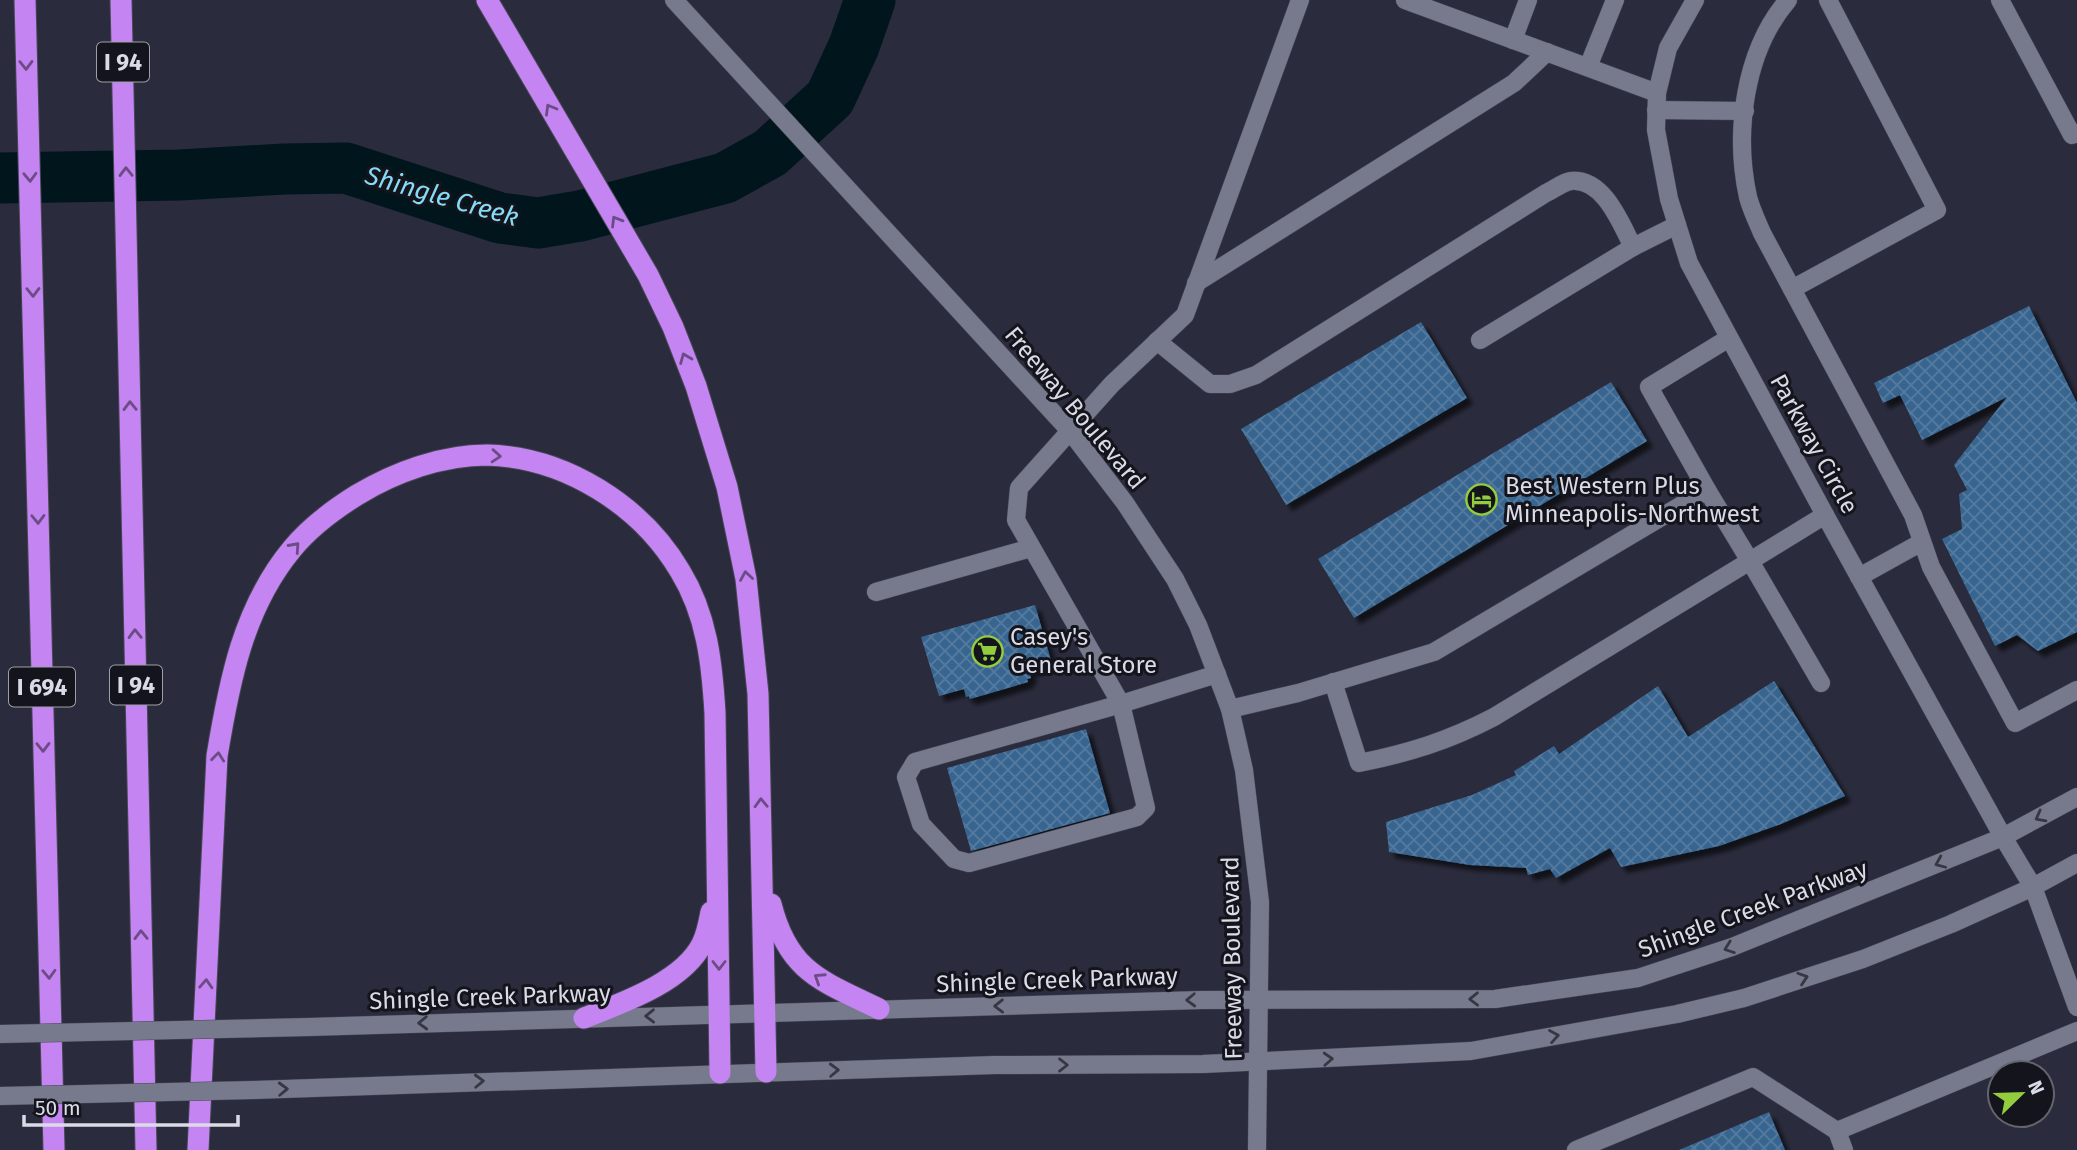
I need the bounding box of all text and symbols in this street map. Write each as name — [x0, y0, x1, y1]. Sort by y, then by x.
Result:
road number: I 94 — [97, 43, 149, 82]
one-way arrow — [18, 60, 34, 71]
one-way arrow — [546, 104, 559, 117]
water label: Shingle Creek — [361, 160, 522, 233]
one-way arrow — [118, 167, 133, 178]
one-way arrow — [22, 172, 37, 183]
one-way arrow — [611, 216, 624, 229]
one-way arrow — [26, 287, 41, 298]
street label: Freeway Boulevard — [999, 321, 1151, 495]
one-way arrow — [679, 352, 693, 364]
street label: Parkway Circle — [1764, 369, 1864, 519]
one-way arrow — [123, 401, 138, 412]
one-way arrow — [490, 449, 501, 464]
place label: Best Western Plus Minneapolis-Northwest — [1505, 472, 1760, 528]
hotel icon: Best Western Plus Minneapolis-Northwest — [1465, 483, 1499, 517]
one-way arrow — [31, 514, 46, 525]
one-way arrow — [287, 542, 299, 555]
one-way arrow — [739, 571, 754, 582]
place label: Casey's General Store — [1010, 623, 1157, 679]
one-way arrow — [127, 628, 143, 639]
supermarket icon: Casey's General Store — [970, 634, 1004, 668]
road number: I 94 — [110, 666, 162, 705]
road number: I 694 — [9, 667, 75, 706]
one-way arrow — [36, 741, 51, 752]
one-way arrow — [210, 751, 225, 763]
one-way arrow — [753, 798, 769, 808]
one-way arrow — [2035, 809, 2047, 822]
street label: Shingle Creek Parkway — [1635, 854, 1872, 964]
one-way arrow — [1935, 855, 1947, 869]
street label: Freeway Boulevard — [1216, 856, 1248, 1060]
one-way arrow — [133, 929, 149, 940]
one-way arrow — [1724, 940, 1736, 954]
one-way arrow — [711, 960, 727, 971]
street label: Shingle Creek Parkway — [936, 962, 1179, 998]
one-way arrow — [41, 969, 56, 980]
one-way arrow — [1797, 972, 1809, 987]
one-way arrow — [813, 973, 826, 986]
one-way arrow — [199, 978, 214, 989]
street label: Shingle Creek Parkway — [369, 979, 612, 1015]
one-way arrow — [1468, 991, 1478, 1007]
one-way arrow — [1185, 993, 1196, 1008]
one-way arrow — [993, 998, 1003, 1014]
one-way arrow — [645, 1009, 656, 1024]
one-way arrow — [417, 1016, 428, 1031]
one-way arrow — [1548, 1030, 1560, 1045]
one-way arrow — [1322, 1052, 1333, 1067]
one-way arrow — [1058, 1057, 1069, 1073]
north arrow — [1986, 1059, 2056, 1129]
one-way arrow — [829, 1062, 840, 1078]
one-way arrow — [474, 1074, 485, 1089]
text: N — [2023, 1077, 2049, 1098]
one-way arrow — [278, 1081, 289, 1096]
scale bar — [24, 1084, 238, 1128]
text: 50 m — [35, 1095, 81, 1121]

